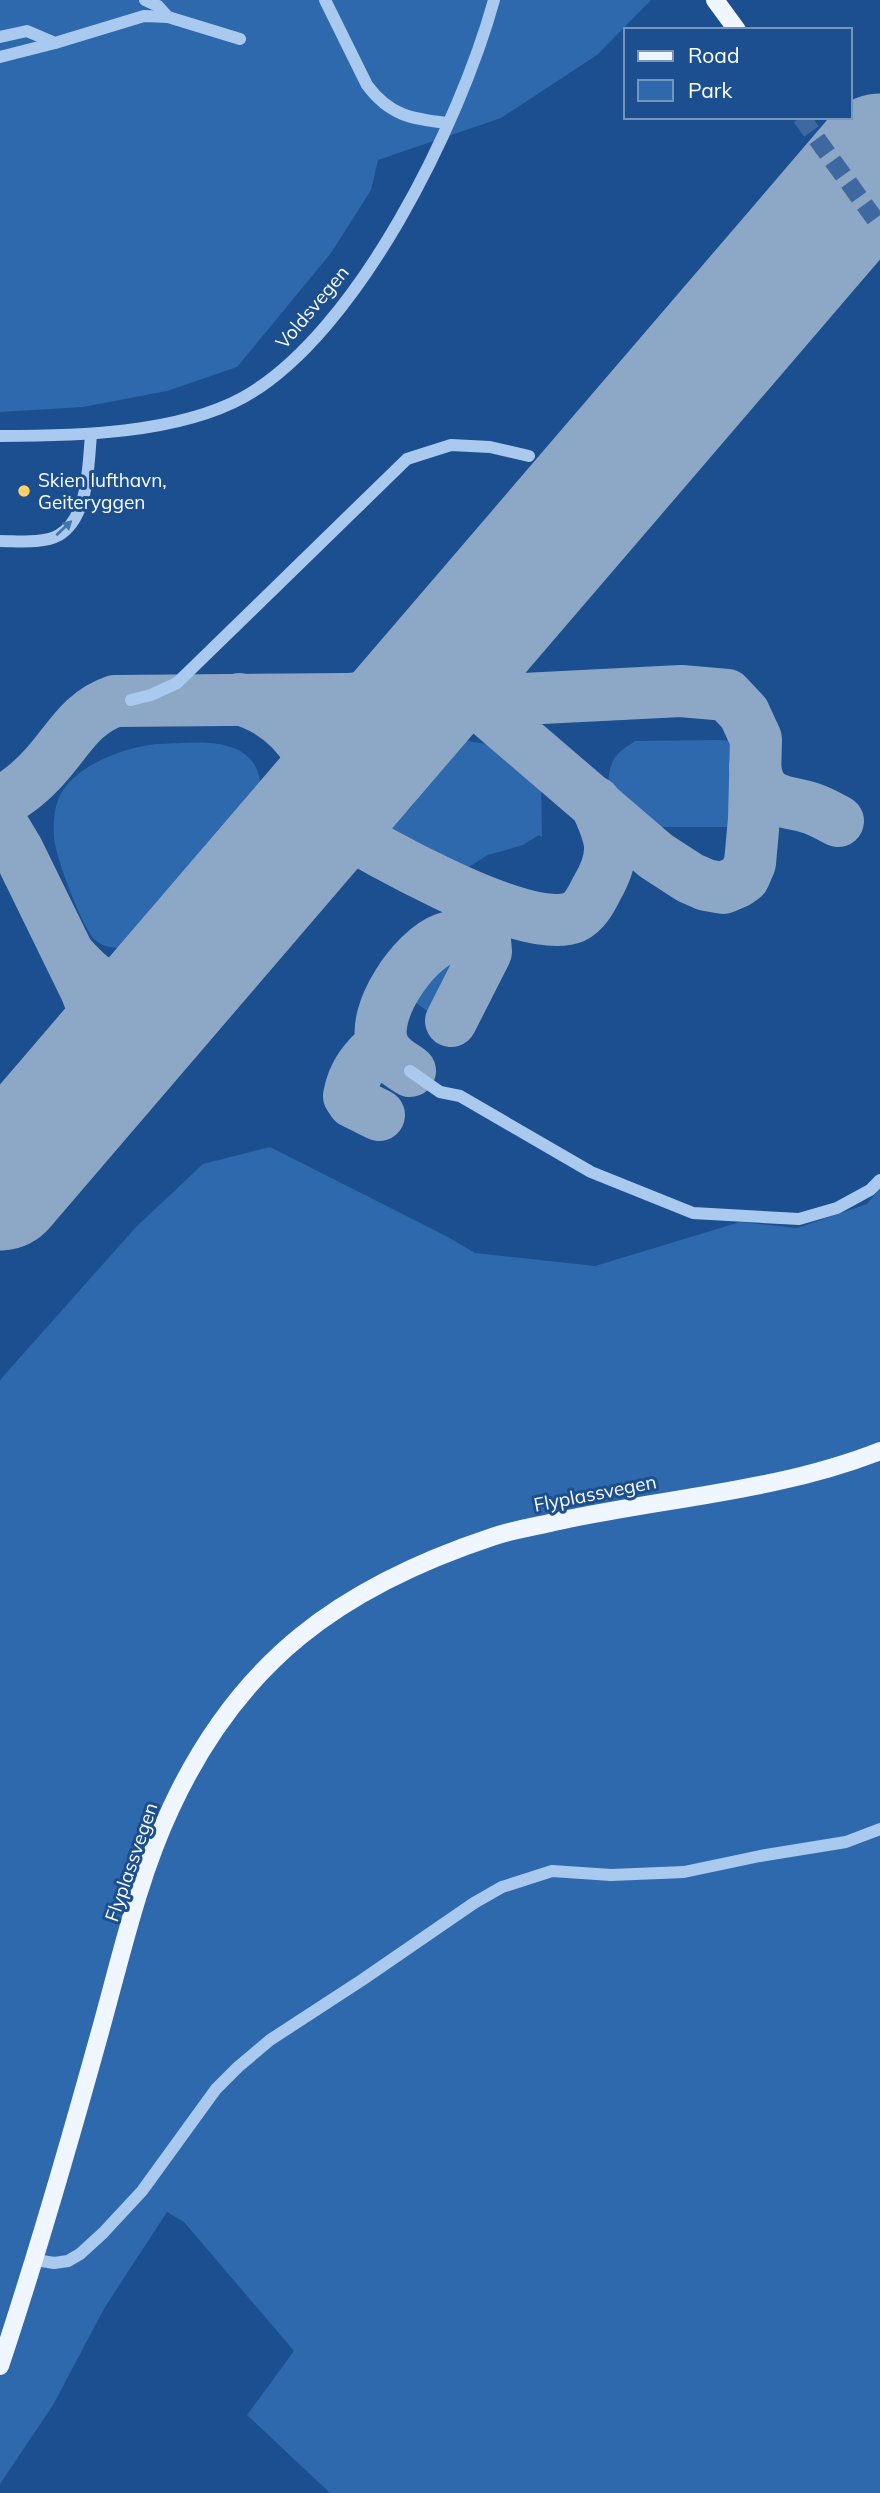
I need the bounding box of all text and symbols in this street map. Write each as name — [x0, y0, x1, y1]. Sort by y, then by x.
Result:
legend — [624, 28, 852, 119]
text: Road — [688, 42, 739, 68]
text: Park — [688, 77, 732, 103]
street label: Voldsvegen — [270, 260, 354, 354]
place label: Skien lufthavn, Geiteryggen — [38, 468, 167, 514]
marker: Skien lufthavn, Geiteryggen — [16, 483, 32, 499]
one-way arrow — [55, 520, 73, 536]
street label: Flyplassvegen — [532, 1469, 658, 1517]
street label: Flyplassvegen — [99, 1799, 163, 1925]

